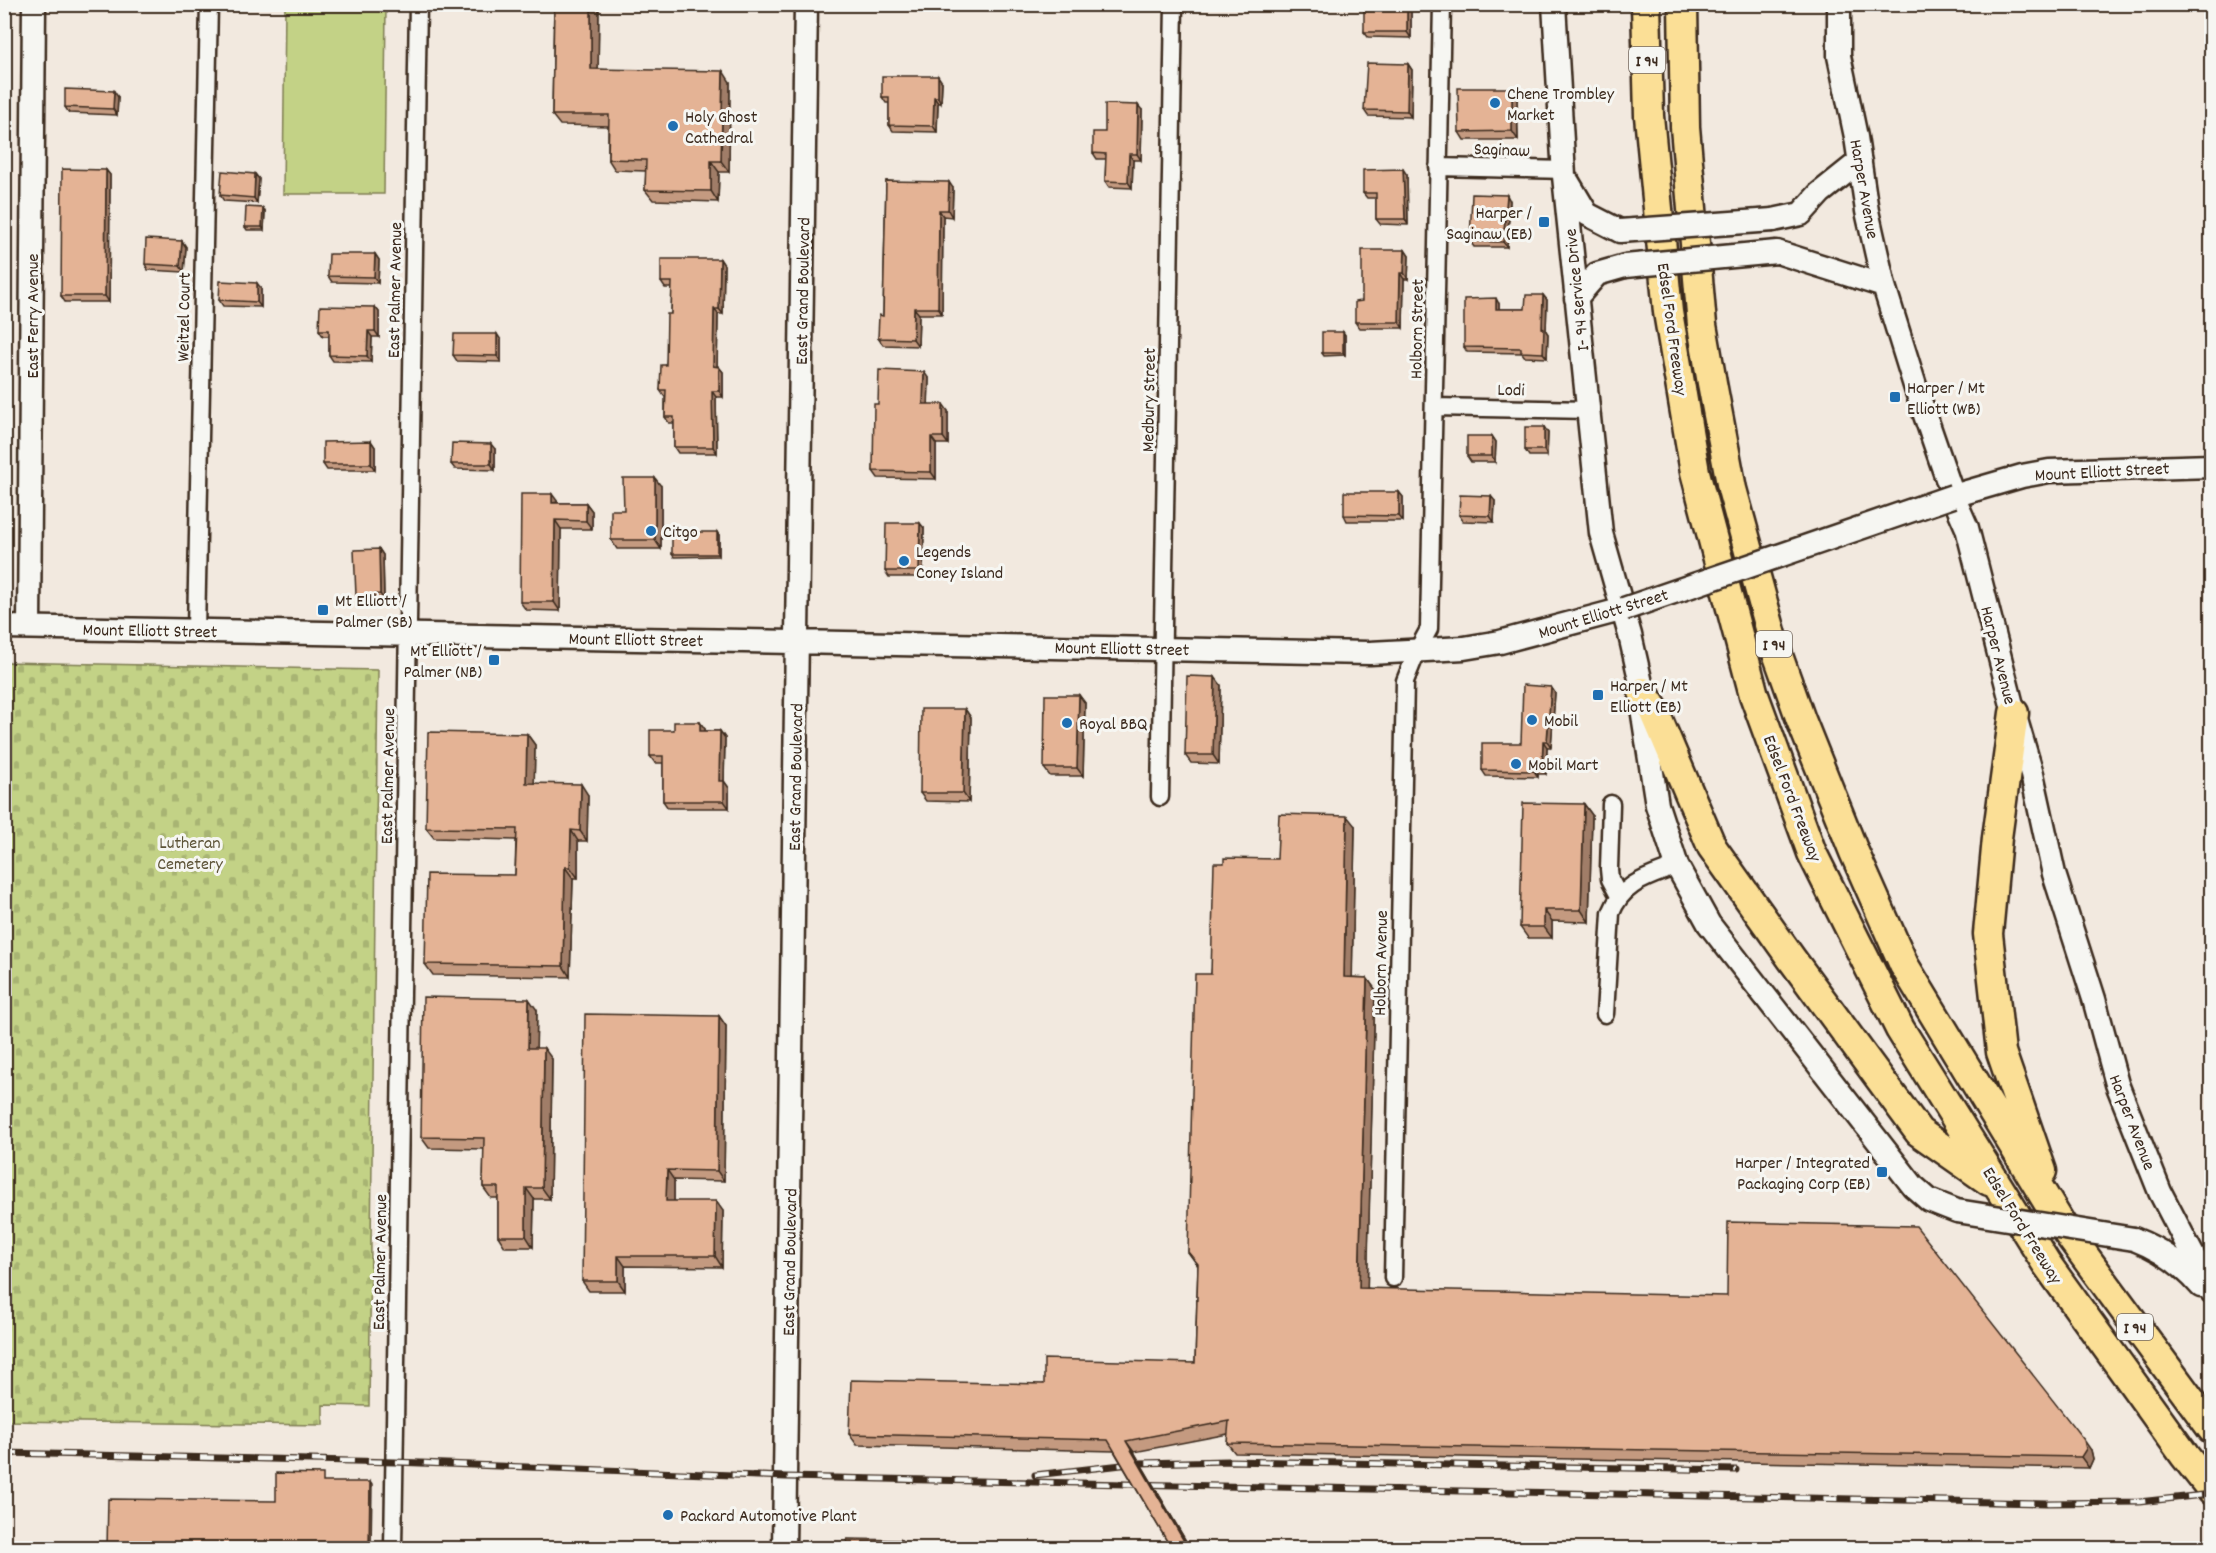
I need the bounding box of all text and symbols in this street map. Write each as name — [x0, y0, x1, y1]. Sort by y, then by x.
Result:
road number: I 94 — [1629, 47, 1665, 73]
place label: Chene Trombley Market — [1507, 83, 1615, 129]
marker: Chene Trombley Market — [1488, 96, 1502, 110]
place label: Holy Ghost Cathedral — [685, 106, 758, 152]
marker: Holy Ghost Cathedral — [666, 119, 680, 133]
street label: Saginaw — [1474, 138, 1530, 165]
street label: Harper Avenue — [1841, 138, 1884, 241]
place label: Harper / Saginaw (EB) — [1446, 202, 1532, 248]
marker: Harper / Saginaw (EB) — [1537, 215, 1551, 229]
street label: East Grand Boulevard — [791, 217, 818, 365]
street label: East Palmer Avenue — [383, 222, 410, 358]
street label: I- 94 Service Drive — [1560, 227, 1597, 352]
street label: East Ferry Avenue — [22, 253, 47, 378]
street label: Edsel Ford Freeway — [1649, 261, 1692, 398]
street label: Weitzel Court — [172, 272, 199, 362]
street label: Holborn Street — [1405, 278, 1432, 379]
street label: Medbury Street — [1137, 347, 1164, 452]
place label: Harper / Mt Elliott (WB) — [1907, 377, 1985, 423]
street label: Lodi — [1497, 379, 1525, 404]
marker: Harper / Mt Elliott (WB) — [1888, 390, 1902, 404]
street label: Mount Elliott Street — [2034, 457, 2170, 490]
place label: Citgo — [663, 521, 698, 546]
marker: Citgo — [644, 524, 658, 538]
place label: Legends Coney Island — [916, 541, 1003, 587]
marker: Legends Coney Island — [897, 554, 911, 568]
street label: Mount Elliott Street — [1536, 584, 1672, 647]
place label: Mt Elliott / Palmer (SB) — [335, 590, 412, 636]
marker: Mt Elliott / Palmer (SB) — [316, 603, 330, 617]
street label: Harper Avenue — [1972, 604, 2021, 708]
street label: Mount Elliott Street — [82, 619, 218, 646]
street label: Mount Elliott Street — [568, 628, 704, 655]
road number: I 94 — [1756, 631, 1792, 657]
street label: Mount Elliott Street — [1054, 637, 1190, 664]
place label: Mt Elliott / Palmer (NB) — [404, 640, 482, 686]
marker: Mt Elliott / Palmer (NB) — [487, 653, 501, 667]
place label: Harper / Mt Elliott (EB) — [1610, 675, 1688, 721]
marker: Harper / Mt Elliott (EB) — [1591, 688, 1605, 702]
street label: East Grand Boulevard — [784, 703, 811, 851]
street label: East Palmer Avenue — [376, 708, 403, 844]
place label: Mobil — [1544, 710, 1579, 735]
place label: Royal BBQ — [1079, 713, 1147, 738]
marker: Mobil — [1525, 713, 1539, 727]
marker: Royal BBQ — [1060, 716, 1074, 730]
street label: Edsel Ford Freeway — [1755, 732, 1827, 866]
place label: Mobil Mart — [1528, 754, 1599, 779]
marker: Mobil Mart — [1509, 757, 1523, 771]
park label: Lutheran Cemetery — [157, 832, 224, 878]
street label: Holborn Avenue — [1369, 910, 1396, 1016]
street label: Harper Avenue — [2101, 1071, 2160, 1174]
place label: Harper / Integrated Packaging Corp (EB) — [1735, 1152, 1870, 1198]
street label: Edsel Ford Freeway — [1975, 1163, 2067, 1290]
marker: Harper / Integrated Packaging Corp (EB) — [1875, 1165, 1889, 1179]
street label: East Grand Boulevard — [778, 1188, 805, 1336]
street label: East Palmer Avenue — [368, 1194, 395, 1330]
road number: I 94 — [2117, 1314, 2153, 1340]
place label: Packard Automotive Plant — [680, 1505, 857, 1530]
marker: Packard Automotive Plant — [661, 1508, 675, 1522]

